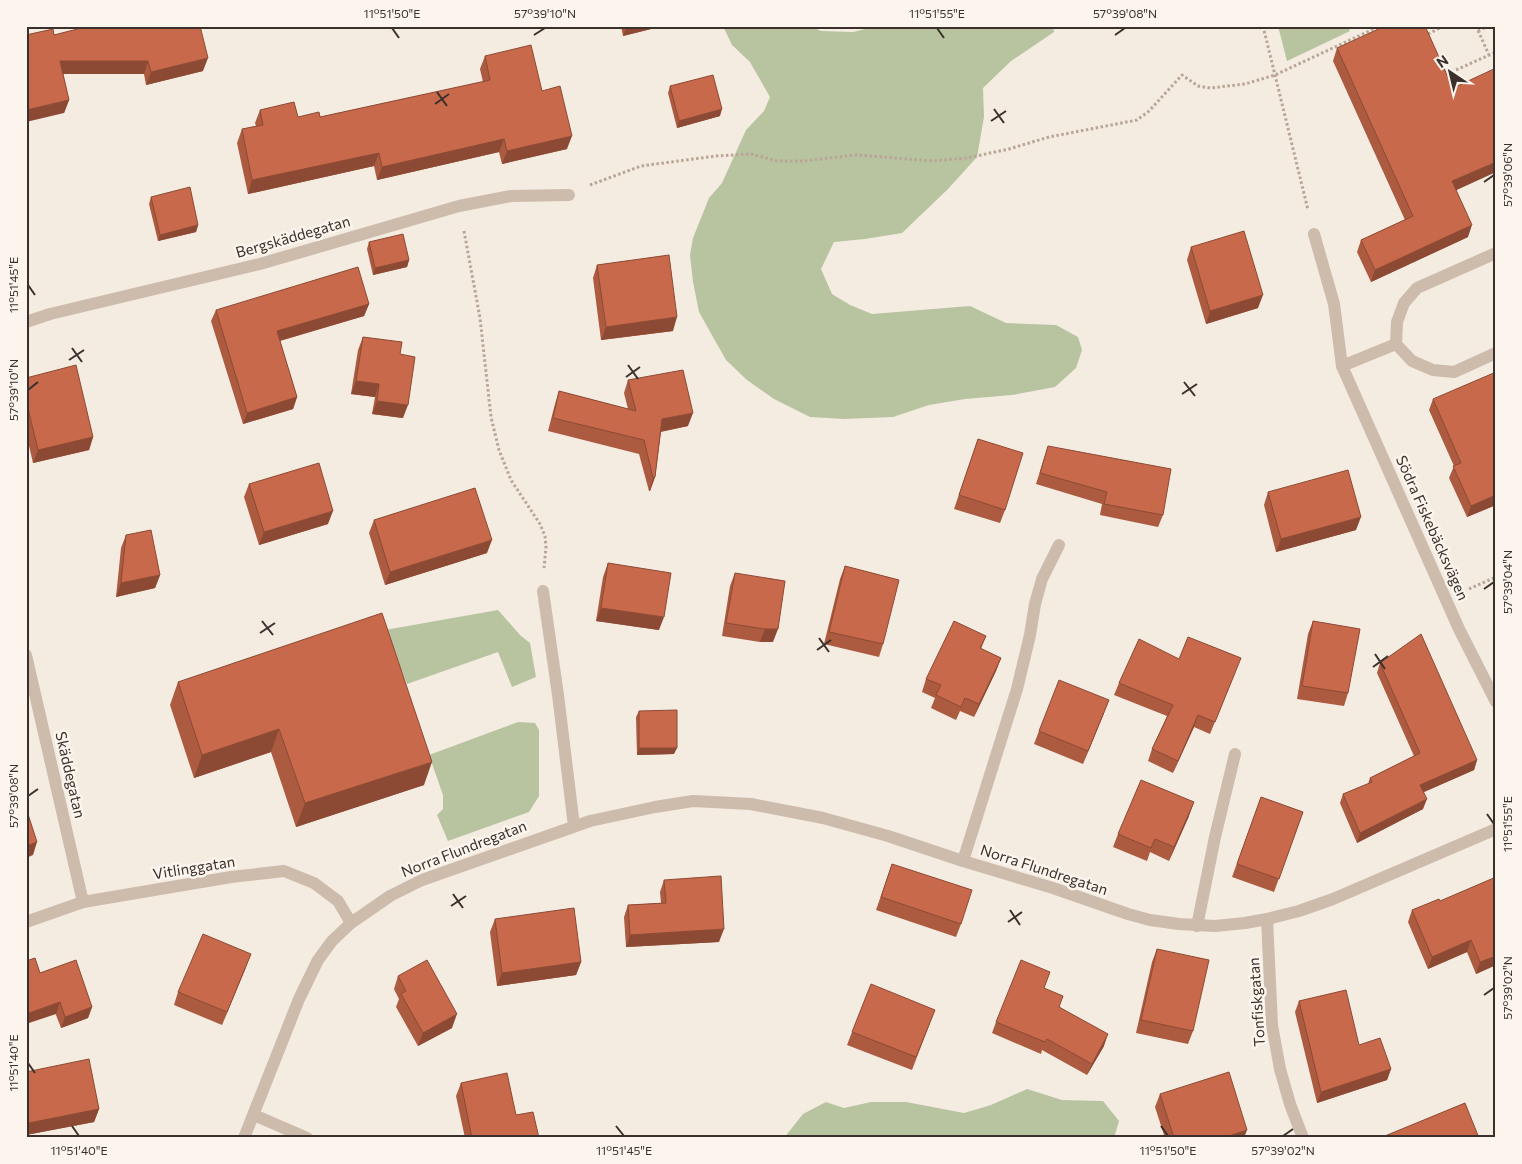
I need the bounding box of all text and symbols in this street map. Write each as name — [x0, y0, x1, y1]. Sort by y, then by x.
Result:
text: 11°51'50"E — [364, 6, 420, 20]
text: 57°39'10"N — [514, 6, 576, 20]
text: 11°51'55"E — [909, 6, 965, 20]
text: 57°39'08"N — [1093, 6, 1157, 20]
north arrow — [1424, 48, 1474, 98]
text: N — [1433, 51, 1451, 71]
text: 57°39'06"N — [1500, 143, 1514, 207]
street label: Bergskäddegatan — [233, 211, 352, 261]
text: 11°51'45"E — [6, 257, 20, 313]
text: 57°39'10"N — [6, 359, 20, 421]
street label: Södra Fiskebäcksvägen — [1393, 452, 1473, 603]
text: 57°39'04"N — [1500, 550, 1514, 614]
street label: Skäddegatan — [52, 730, 90, 820]
text: 57°39'08"N — [6, 764, 20, 828]
text: 11°51'55"E — [1500, 796, 1514, 852]
street label: Norra Flundregatan — [398, 816, 529, 880]
street label: Norra Flundregatan — [978, 840, 1110, 898]
street label: Vitlinggatan — [151, 852, 236, 882]
text: 57°39'02"N — [1500, 956, 1514, 1020]
street label: Tonfiskgatan — [1244, 957, 1268, 1047]
text: 11°51'40"E — [6, 1034, 20, 1092]
text: 11°51'40"E — [50, 1143, 108, 1157]
text: 11°51'45"E — [596, 1143, 652, 1157]
text: 11°51'50"E — [1140, 1143, 1196, 1157]
text: 57°39'02"N — [1251, 1143, 1315, 1157]

